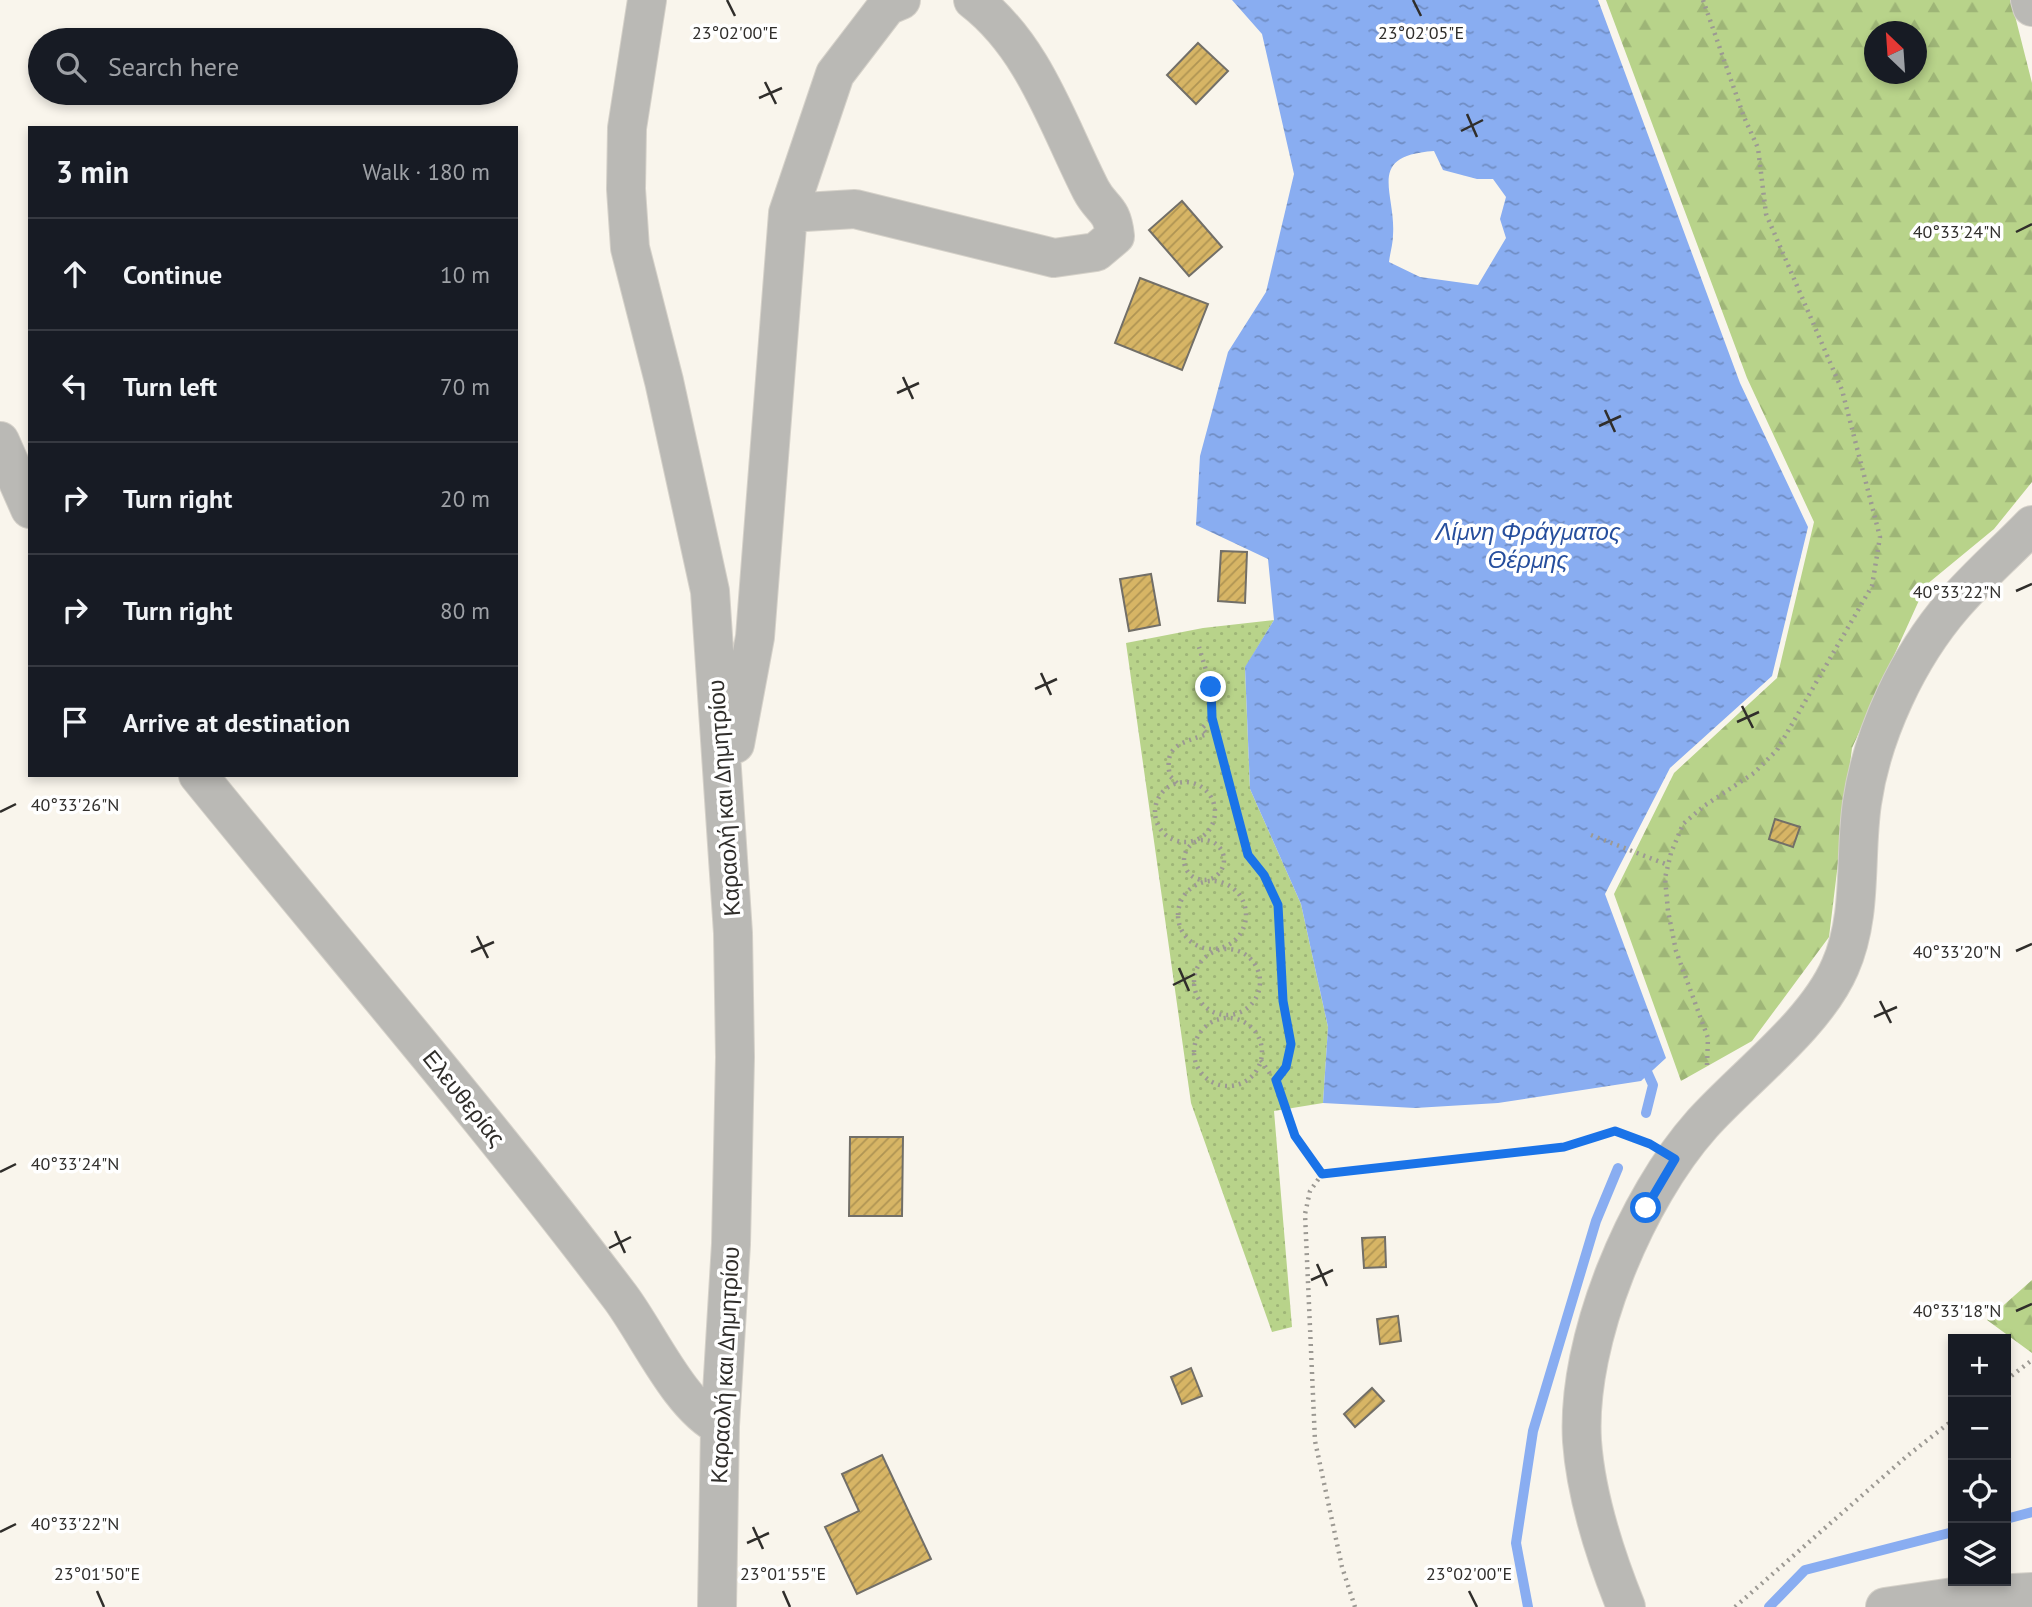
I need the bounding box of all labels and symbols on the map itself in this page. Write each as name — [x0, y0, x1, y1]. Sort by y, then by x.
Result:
text: 23°02'00"E — [692, 21, 778, 44]
text: 23°02'05"E — [1378, 21, 1464, 44]
north arrow — [1864, 21, 1927, 84]
text: 40°33'24"N — [1913, 220, 2001, 243]
water label: Λίμνη Φράγματος Θέρμης — [1433, 516, 1621, 575]
text: 40°33'22"N — [1913, 580, 2001, 603]
route end — [1195, 671, 1226, 702]
street label: Καραολή και Δημητρίου — [701, 679, 746, 917]
text: 40°33'26"N — [31, 793, 119, 816]
text: 40°33'20"N — [1913, 940, 2001, 963]
street label: Ελευθερίας — [417, 1044, 512, 1152]
text: 40°33'24"N — [31, 1152, 119, 1175]
route start — [1630, 1192, 1661, 1223]
street label: Καραολή και Δημητρίου — [704, 1246, 745, 1484]
text: 40°33'18"N — [1913, 1299, 2001, 1322]
text: 40°33'22"N — [31, 1512, 119, 1535]
text: 23°01'50"E — [54, 1562, 140, 1585]
text: 23°01'55"E — [740, 1562, 826, 1585]
text: 23°02'00"E — [1426, 1562, 1512, 1585]

